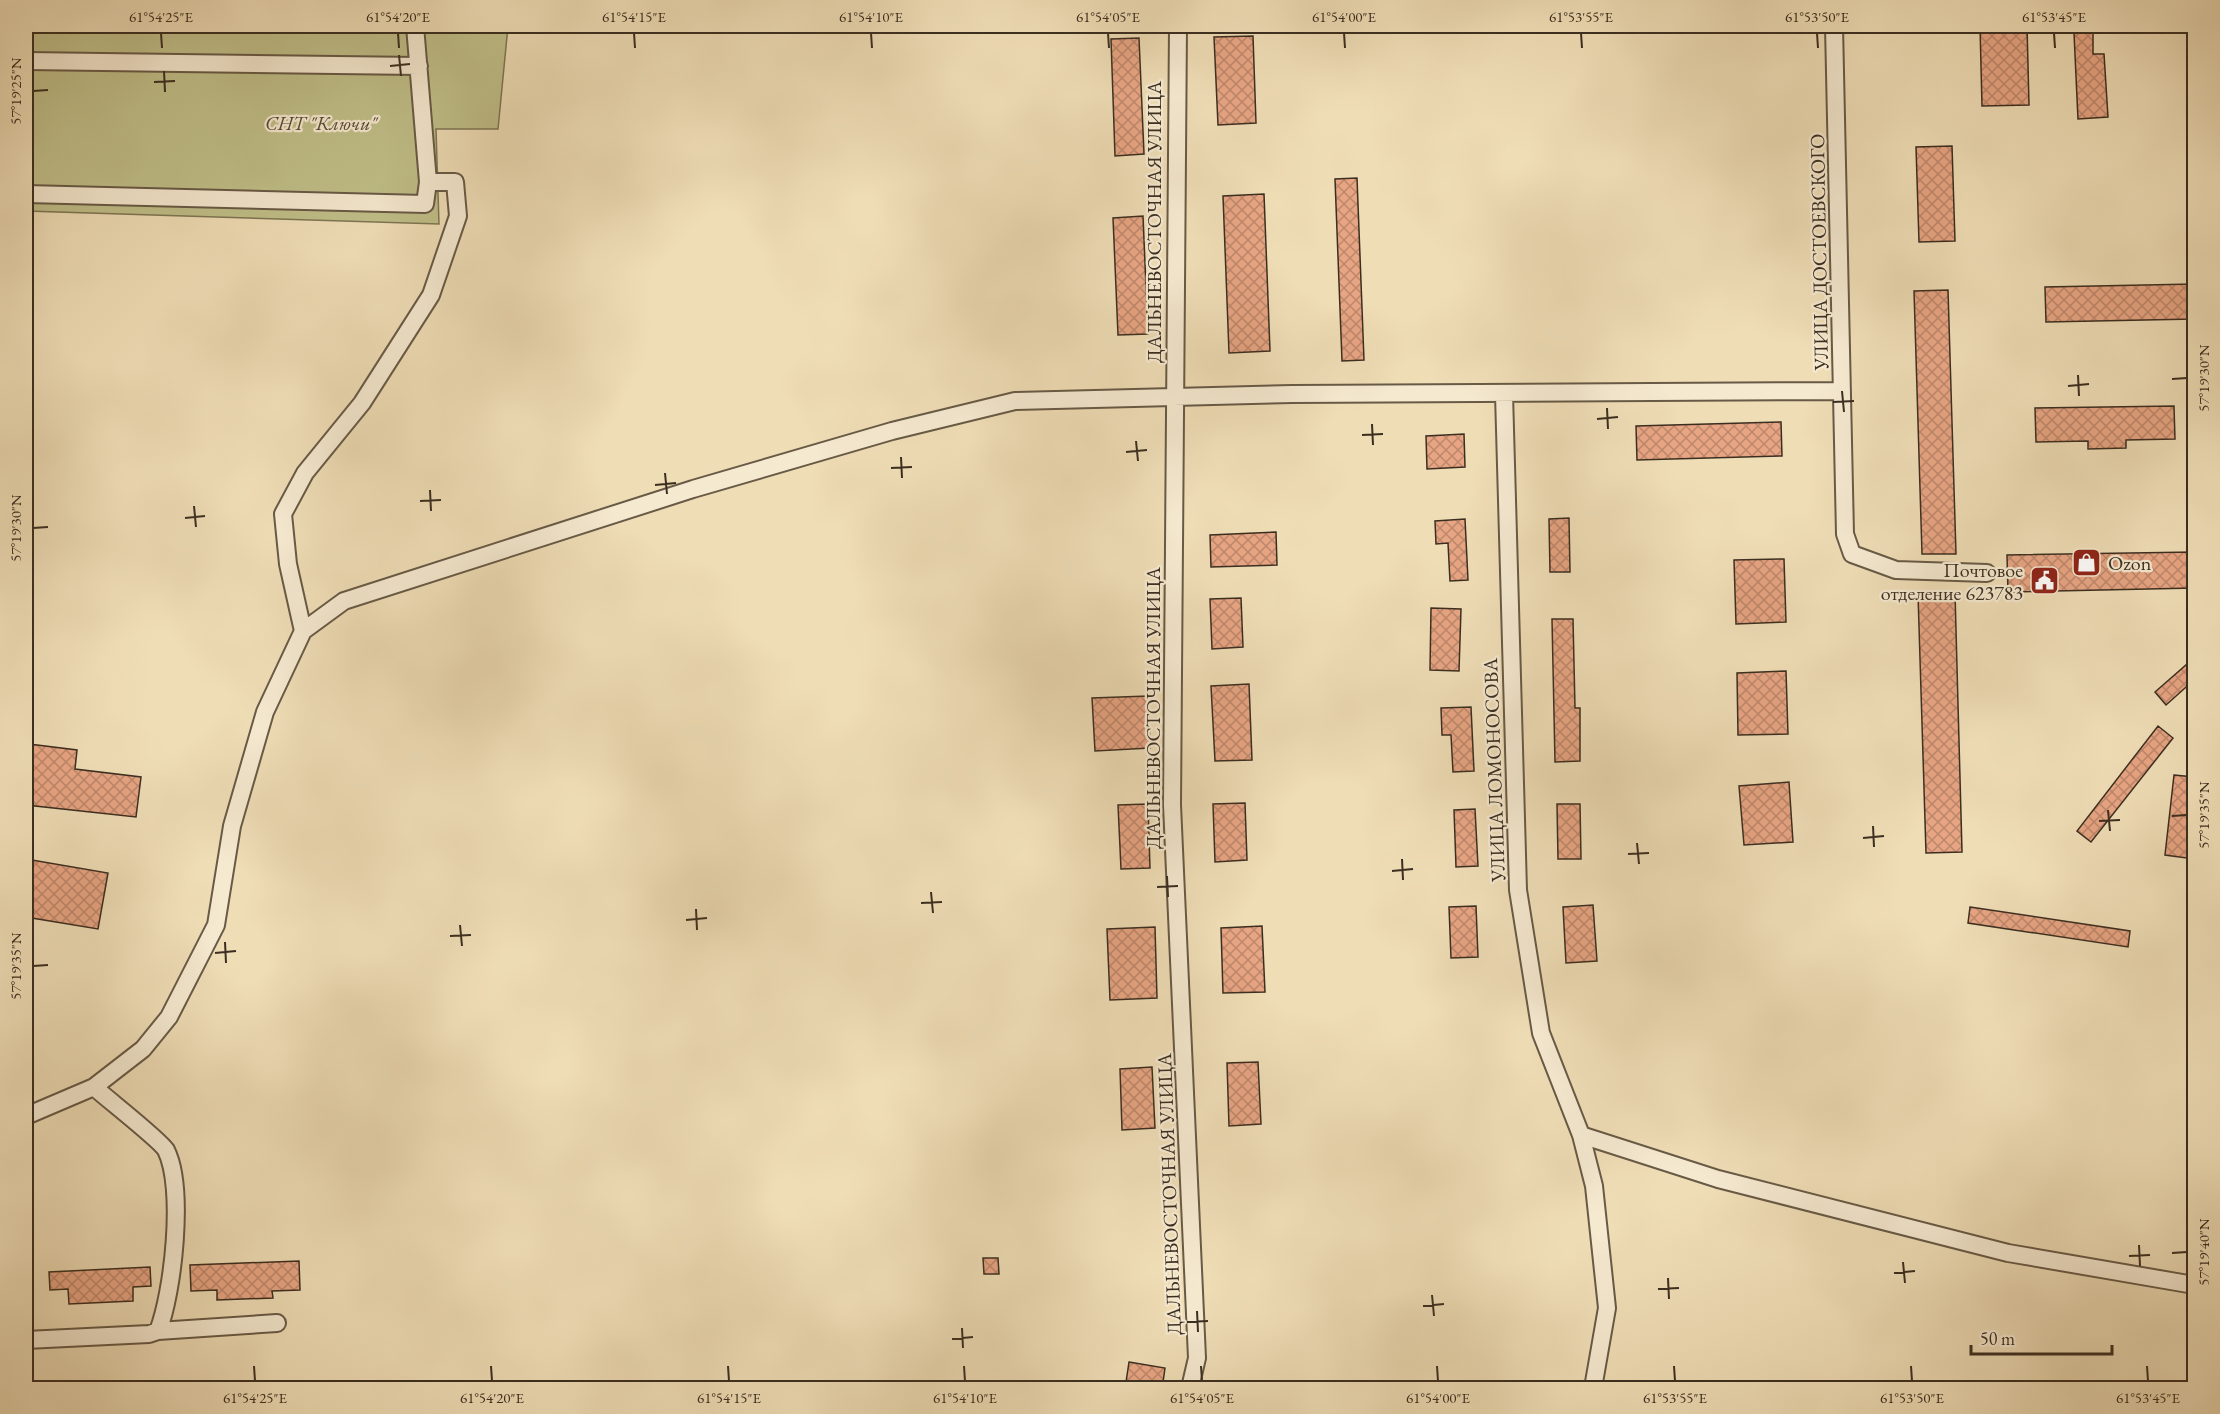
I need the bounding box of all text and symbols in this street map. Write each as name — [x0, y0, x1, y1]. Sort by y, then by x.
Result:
text: 61°54'25"E — [129, 7, 194, 26]
text: 61°54'20"E — [366, 7, 431, 26]
text: 61°54'15"E — [602, 7, 667, 26]
text: 61°54'10"E — [839, 7, 904, 26]
text: 61°54'05"E — [1076, 7, 1141, 26]
text: 61°54'00"E — [1312, 7, 1377, 26]
text: 61°53'55"E — [1549, 7, 1614, 26]
text: 61°53'50"E — [1785, 7, 1850, 26]
text: 61°53'45"E — [2022, 7, 2087, 26]
text: 57°19'25"N — [6, 57, 25, 125]
street label: ДАЛЬНЕВОСТОЧНАЯ УЛИЦА — [1141, 81, 1167, 363]
park label: СНТ "Ключи" — [265, 110, 379, 136]
street label: УЛИЦА ДОСТОЕВСКОГО — [1804, 133, 1834, 372]
text: 57°19'30"N — [2194, 344, 2213, 412]
text: 57°19'30"N — [6, 494, 25, 562]
shop icon: Ozon — [2071, 547, 2103, 579]
place label: Ozon — [2108, 550, 2152, 576]
place label: Почтовое отделение 623783 — [1881, 557, 2023, 606]
public building icon: Почтовое отделение 623783 — [2028, 565, 2060, 597]
street label: ДАЛЬНЕВОСТОЧНАЯ УЛИЦА — [1140, 567, 1166, 849]
street label: УЛИЦА ЛОМОНОСОВА — [1477, 657, 1511, 884]
text: 57°19'35"N — [2194, 781, 2213, 849]
text: 57°19'35"N — [6, 932, 25, 1000]
street label: ДАЛЬНЕВОСТОЧНАЯ УЛИЦА — [1151, 1052, 1187, 1335]
text: 57°19'40"N — [2194, 1218, 2213, 1286]
scale bar — [1971, 1318, 2112, 1356]
text: 50 m — [1980, 1327, 2015, 1350]
text: 61°54'25"E — [223, 1388, 288, 1407]
text: 61°54'20"E — [460, 1388, 525, 1407]
text: 61°54'15"E — [697, 1388, 762, 1407]
text: 61°54'10"E — [933, 1388, 998, 1407]
text: 61°54'05"E — [1170, 1388, 1235, 1407]
text: 61°54'00"E — [1406, 1388, 1471, 1407]
text: 61°53'55"E — [1643, 1388, 1708, 1407]
text: 61°53'50"E — [1880, 1388, 1945, 1407]
text: 61°53'45"E — [2116, 1388, 2181, 1407]

